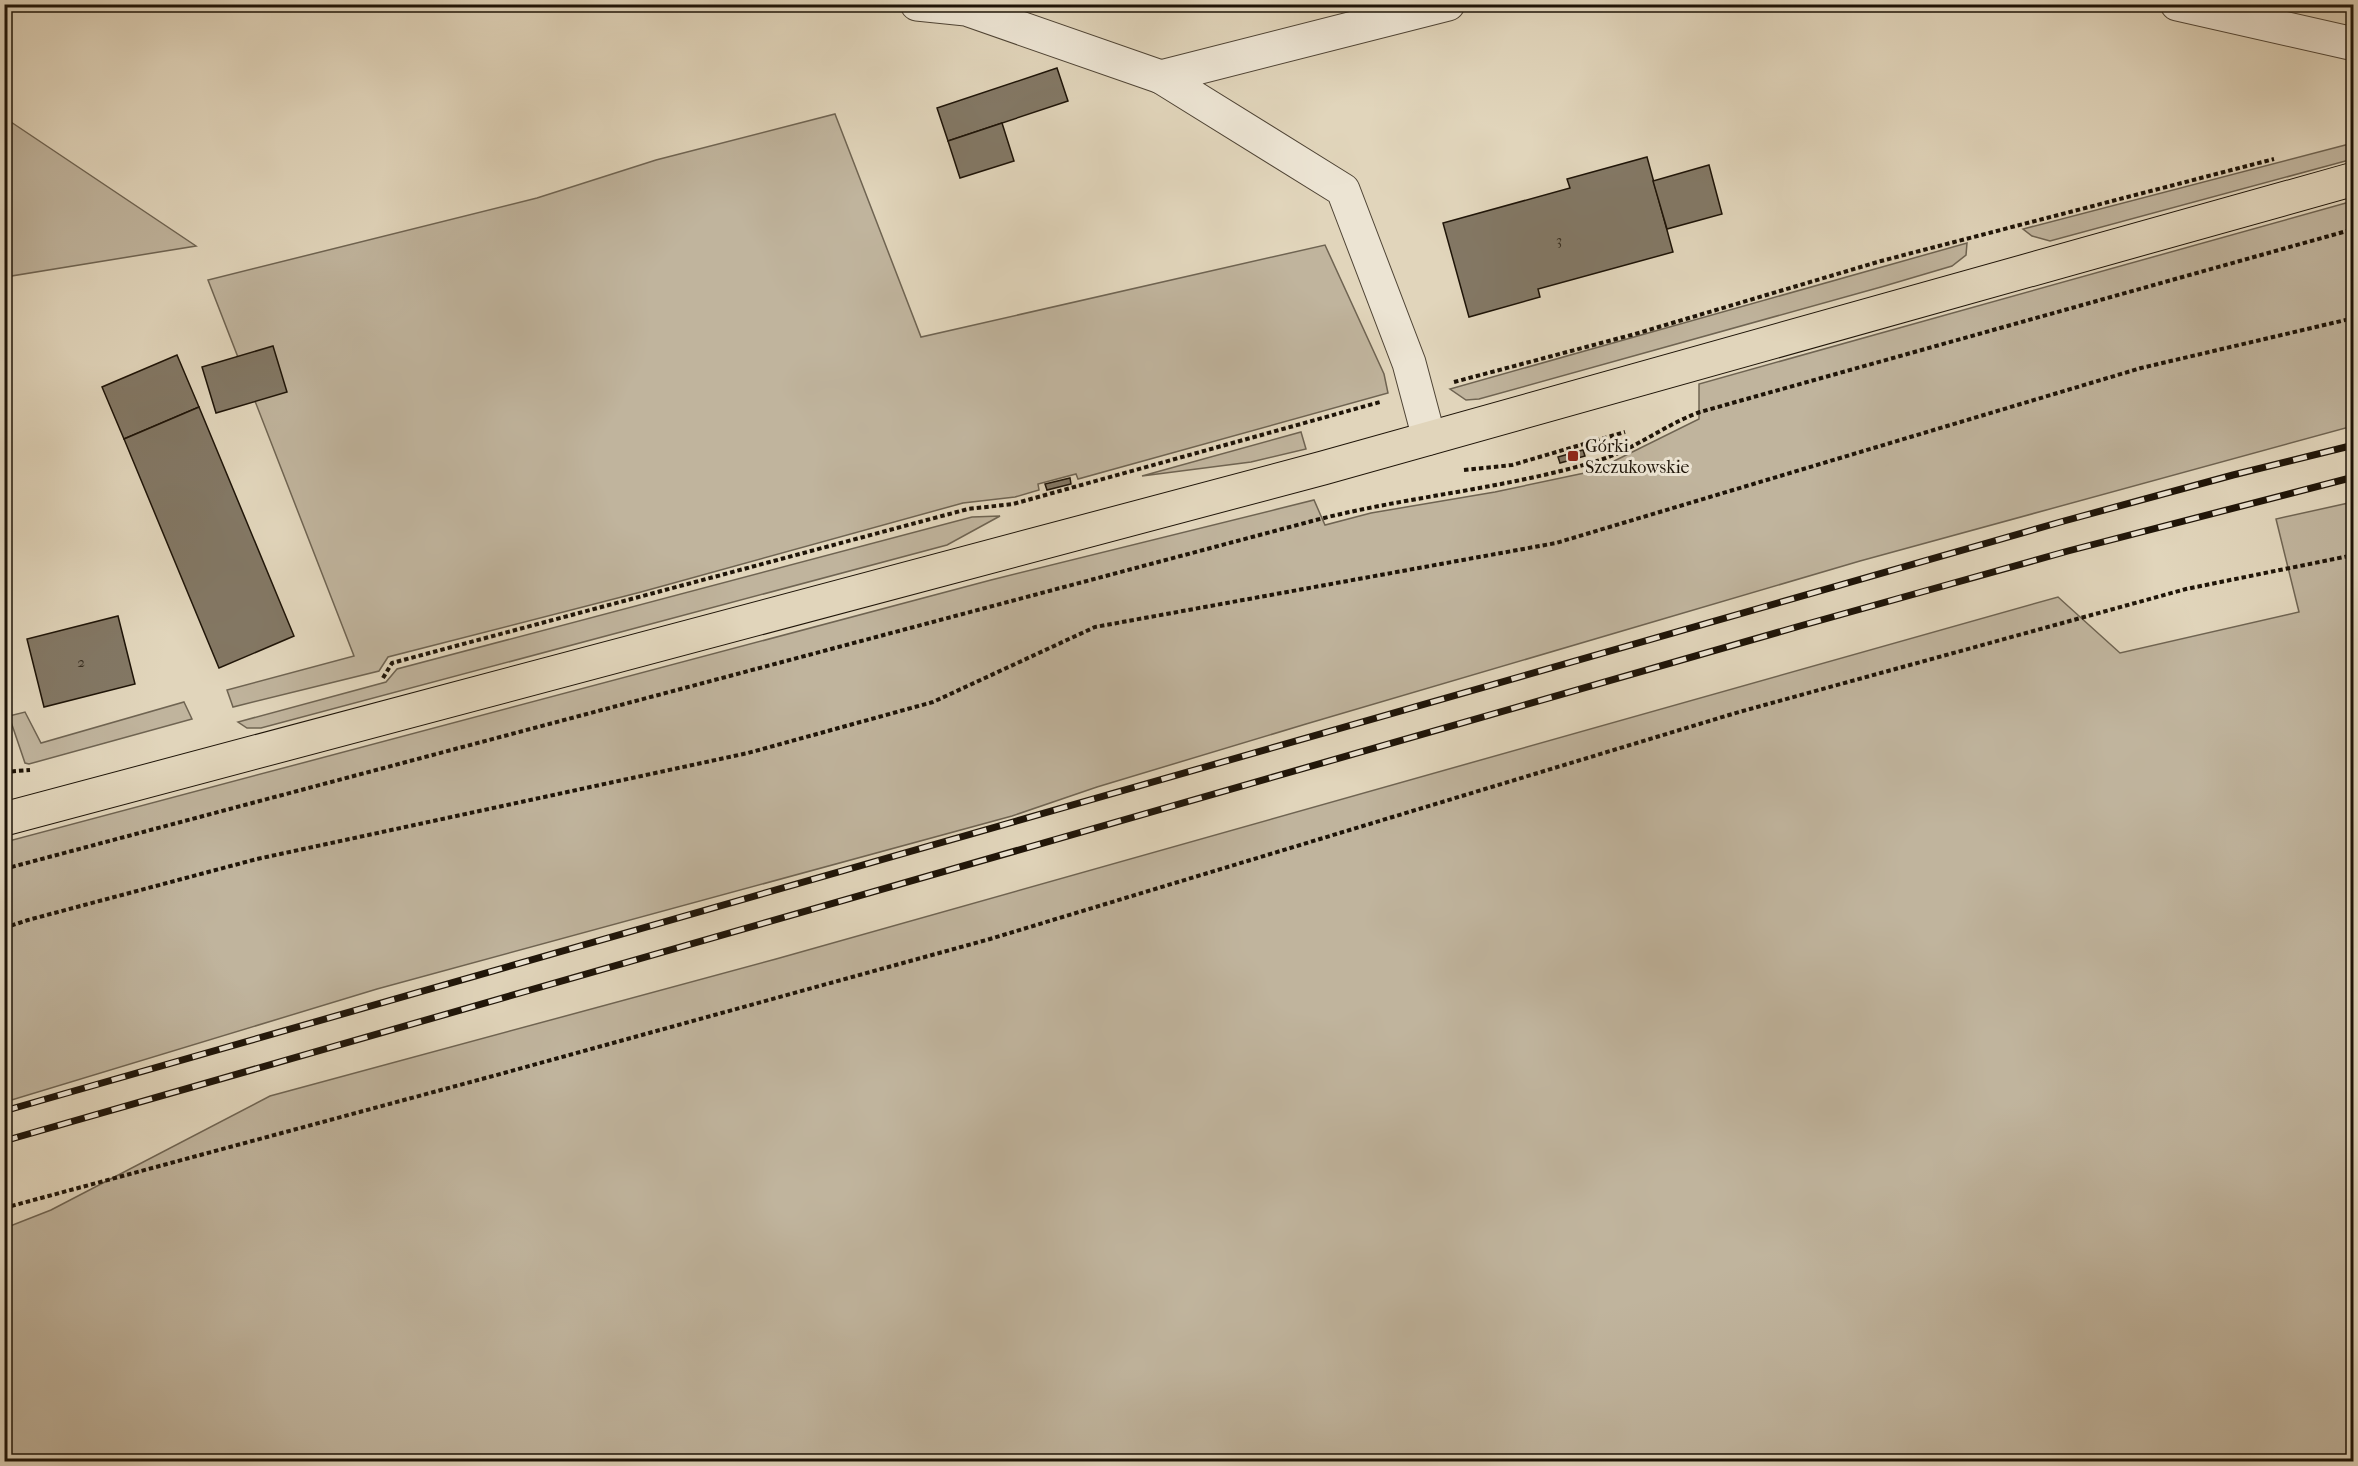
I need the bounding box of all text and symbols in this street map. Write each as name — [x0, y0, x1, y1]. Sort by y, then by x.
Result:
house number: 3 — [1556, 231, 1562, 249]
place label: Górki Szczukowskie — [1585, 436, 1690, 478]
marker: Górki Szczukowskie — [1566, 449, 1580, 463]
house number: 2 — [77, 653, 85, 671]

